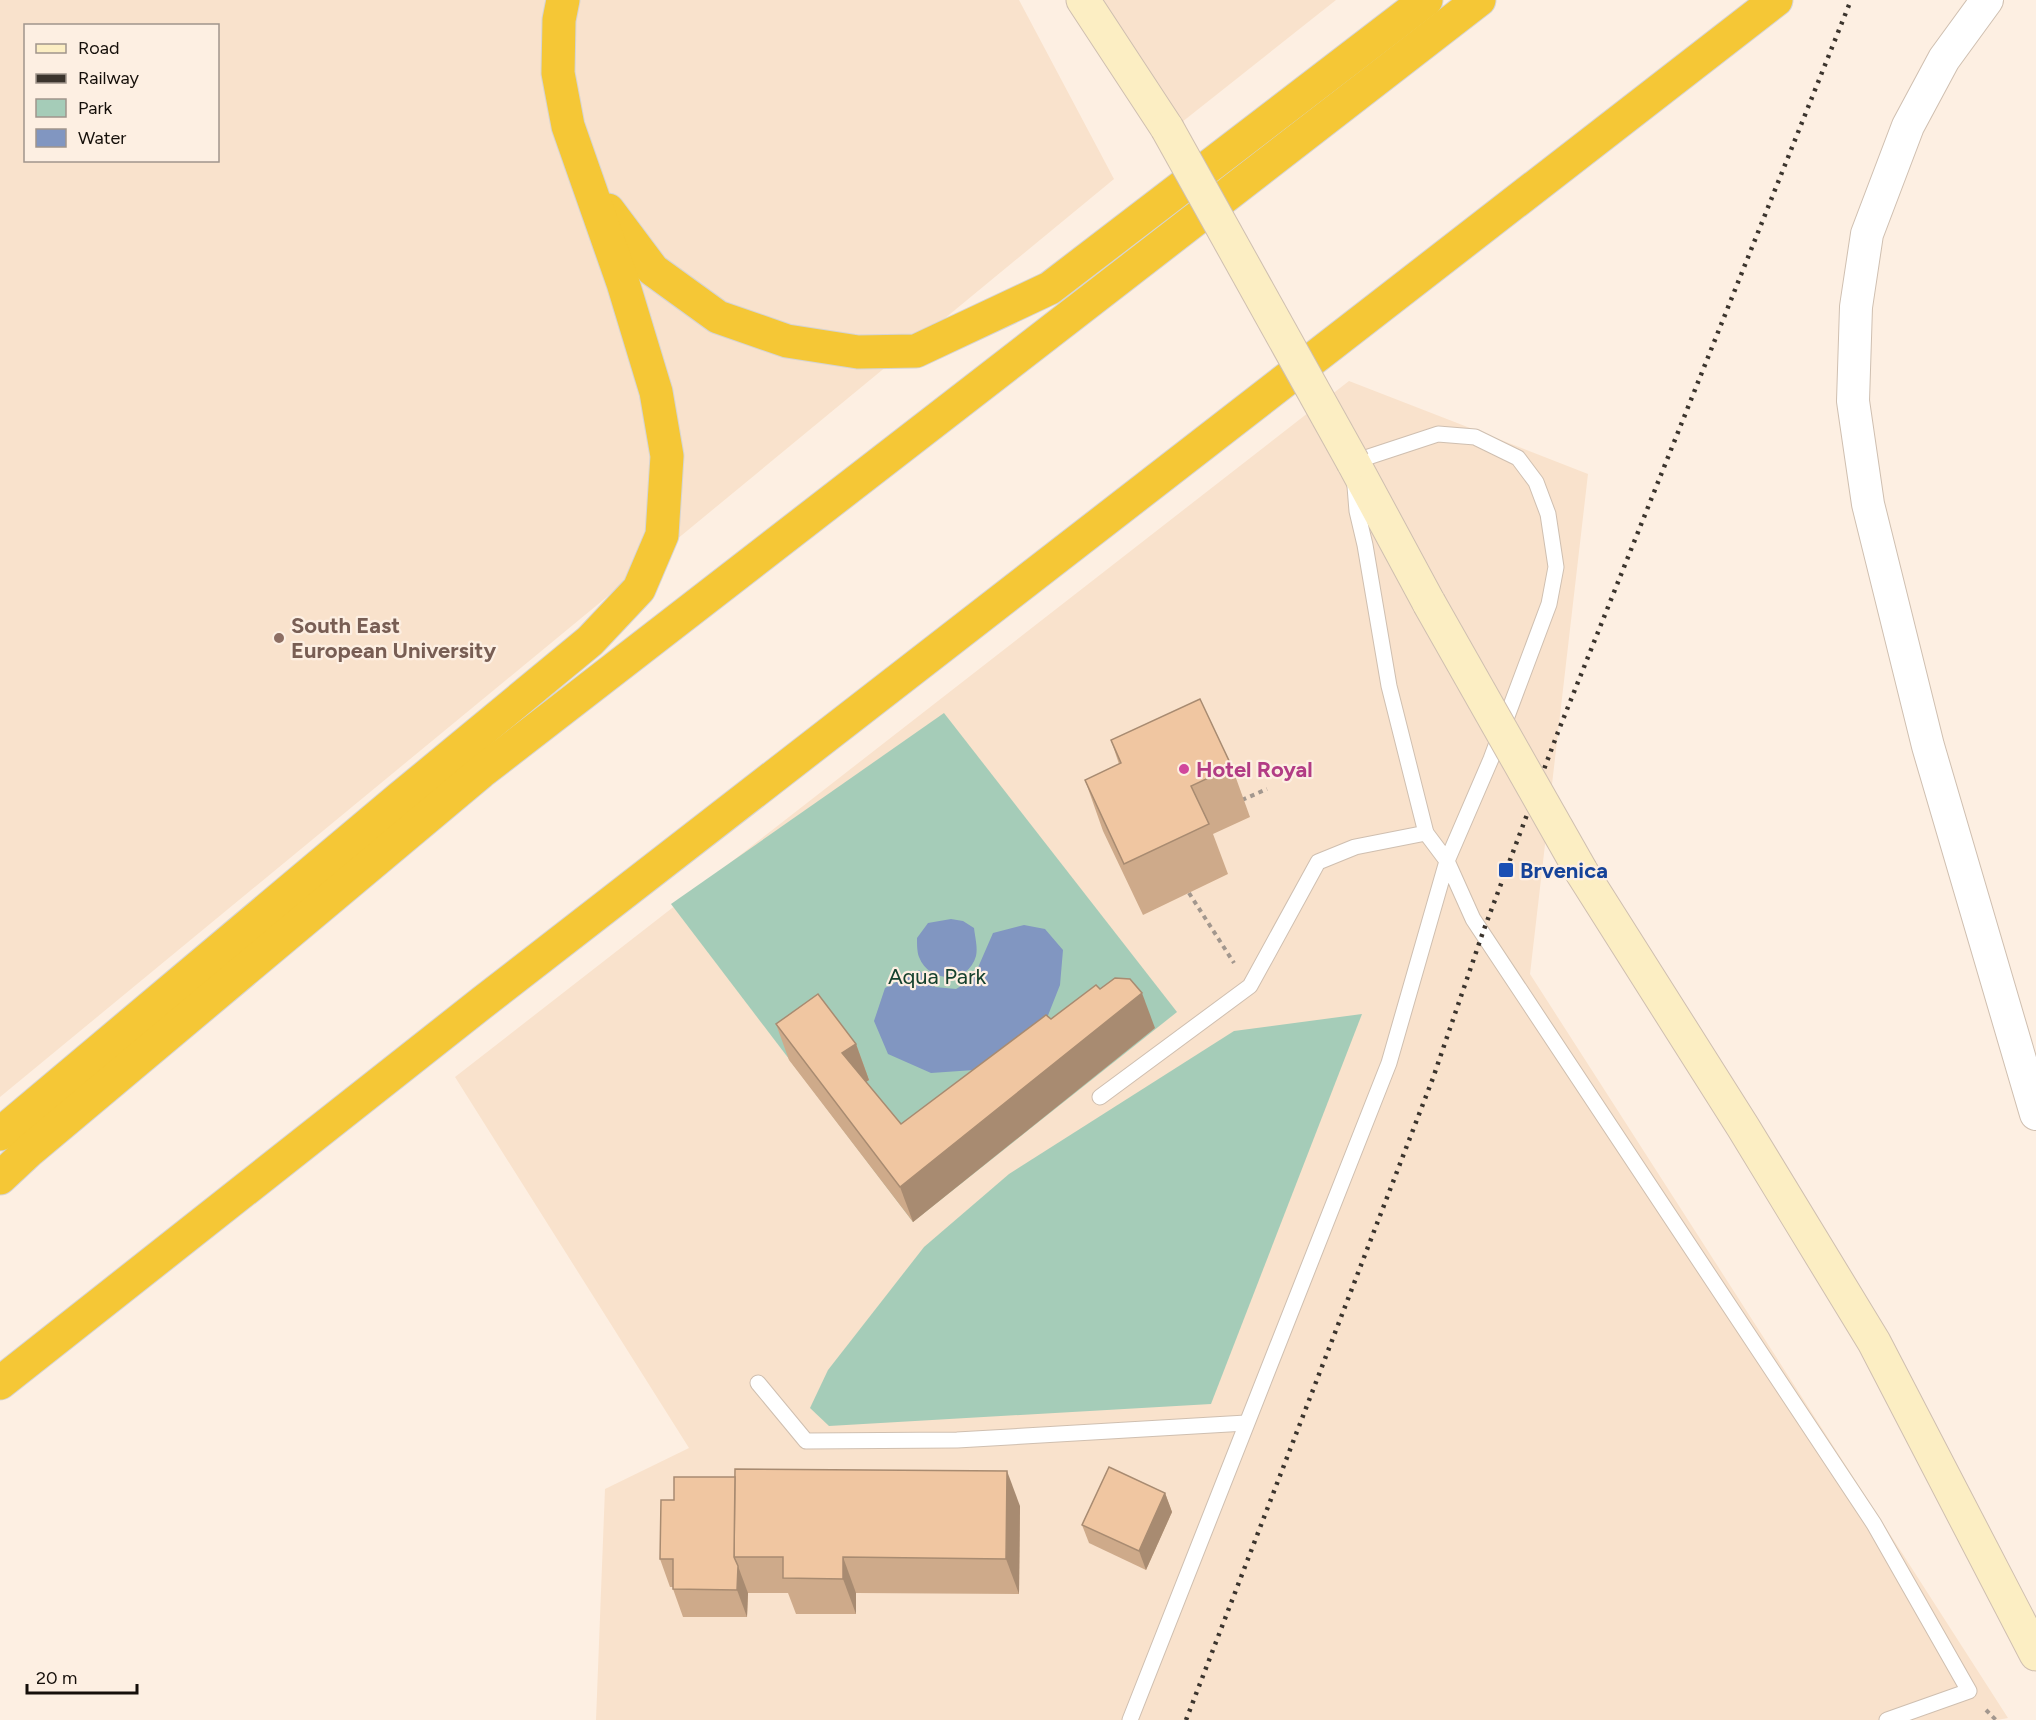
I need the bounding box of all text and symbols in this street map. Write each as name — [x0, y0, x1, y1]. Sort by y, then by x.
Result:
legend — [24, 24, 219, 162]
text: Road — [78, 37, 119, 59]
text: Railway — [78, 67, 140, 89]
text: Park — [78, 97, 113, 119]
text: Water — [78, 127, 126, 149]
place label: South East European University — [291, 612, 496, 664]
marker: South East European University — [272, 631, 286, 645]
place label: Hotel Royal — [1196, 756, 1313, 783]
marker: Hotel Royal — [1177, 762, 1191, 776]
place label: Brvenica — [1520, 857, 1608, 884]
marker: Brvenica — [1497, 861, 1515, 879]
park label: Aqua Park — [888, 963, 986, 990]
scale bar — [27, 1657, 136, 1695]
text: 20 m — [36, 1667, 77, 1689]

